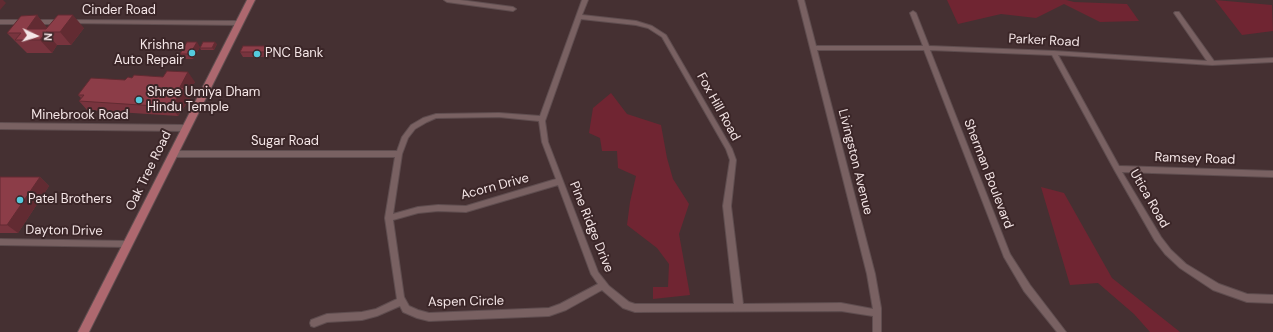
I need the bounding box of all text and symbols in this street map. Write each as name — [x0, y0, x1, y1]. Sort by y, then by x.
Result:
street label: Cinder Road — [82, 3, 156, 19]
north arrow — [16, 16, 56, 56]
street label: Parker Road — [1008, 31, 1080, 51]
text: N — [41, 32, 55, 41]
place label: Krishna Auto Repair — [114, 38, 184, 69]
place label: PNC Bank — [265, 46, 323, 62]
marker: Krishna Auto Repair — [187, 48, 197, 58]
marker: PNC Bank — [252, 49, 262, 59]
street label: Fox Hill Road — [693, 70, 743, 144]
place label: Shree Umiya Dham Hindu Temple — [147, 85, 260, 116]
marker: Shree Umiya Dham Hindu Temple — [134, 95, 144, 105]
street label: Livingston Avenue — [834, 107, 876, 217]
street label: Minebrook Road — [31, 108, 129, 124]
street label: Sherman Boulevard — [960, 117, 1016, 231]
street label: Oak Tree Road — [123, 129, 175, 213]
street label: Sugar Road — [251, 134, 319, 150]
street label: Ramsey Road — [1154, 150, 1236, 168]
street label: Utica Road — [1126, 167, 1172, 231]
street label: Acorn Drive — [459, 170, 531, 204]
street label: Pine Ridge Drive — [566, 179, 616, 275]
place label: Patel Brothers — [28, 192, 112, 208]
marker: Patel Brothers — [15, 195, 25, 205]
street label: Dayton Drive — [25, 223, 103, 239]
street label: Aspen Circle — [428, 294, 504, 310]

